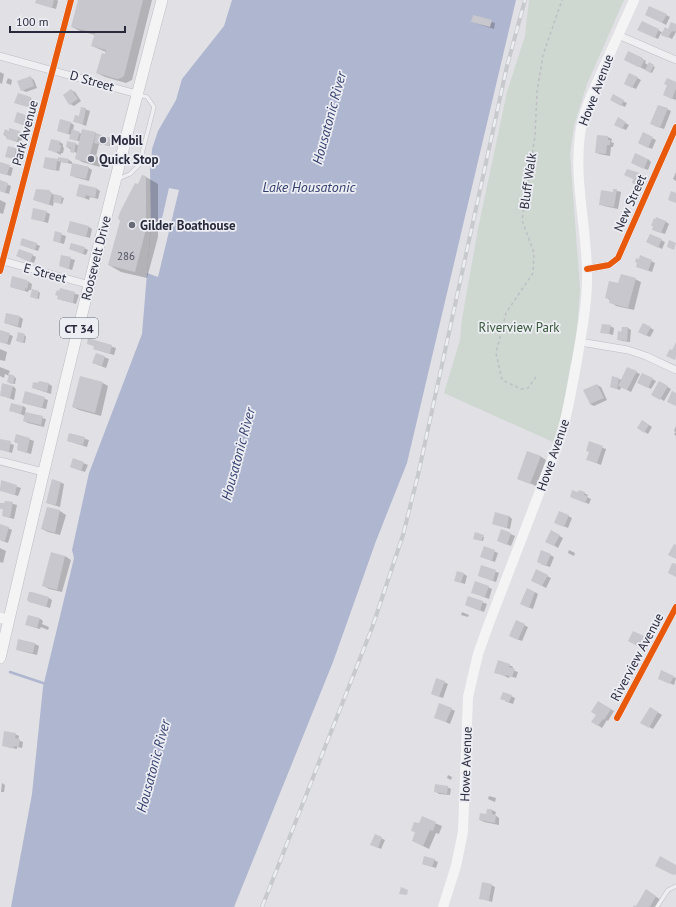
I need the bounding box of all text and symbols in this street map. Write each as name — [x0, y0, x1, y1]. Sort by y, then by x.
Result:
scale bar — [10, 8, 125, 34]
text: 100 m — [16, 14, 49, 29]
street label: Howe Avenue — [575, 52, 617, 128]
street label: D Street — [68, 67, 117, 96]
water label: Housatonic River — [308, 68, 350, 166]
street label: Park Avenue — [8, 98, 42, 168]
place label: Mobil — [111, 132, 143, 149]
marker: Mobil — [98, 135, 108, 145]
place label: Quick Stop — [99, 151, 158, 168]
street label: Bluff Walk — [516, 151, 540, 210]
marker: Quick Stop — [86, 154, 96, 164]
street label: New Street — [610, 171, 650, 234]
water label: Lake Housatonic — [262, 178, 357, 196]
street label: Roosevelt Drive — [77, 214, 115, 302]
place label: Gilder Boathouse — [140, 217, 236, 234]
marker: Gilder Boathouse — [127, 220, 137, 230]
house number: 286 — [117, 249, 135, 263]
street label: E Street — [22, 259, 69, 287]
road number: CT 34 — [60, 318, 98, 338]
park label: Riverview Park — [478, 319, 560, 336]
water label: Housatonic River — [217, 404, 259, 502]
street label: Howe Avenue — [533, 417, 573, 493]
street label: Riverview Avenue — [607, 610, 667, 704]
water label: Housatonic River — [132, 716, 174, 814]
street label: Howe Avenue — [456, 726, 476, 802]

